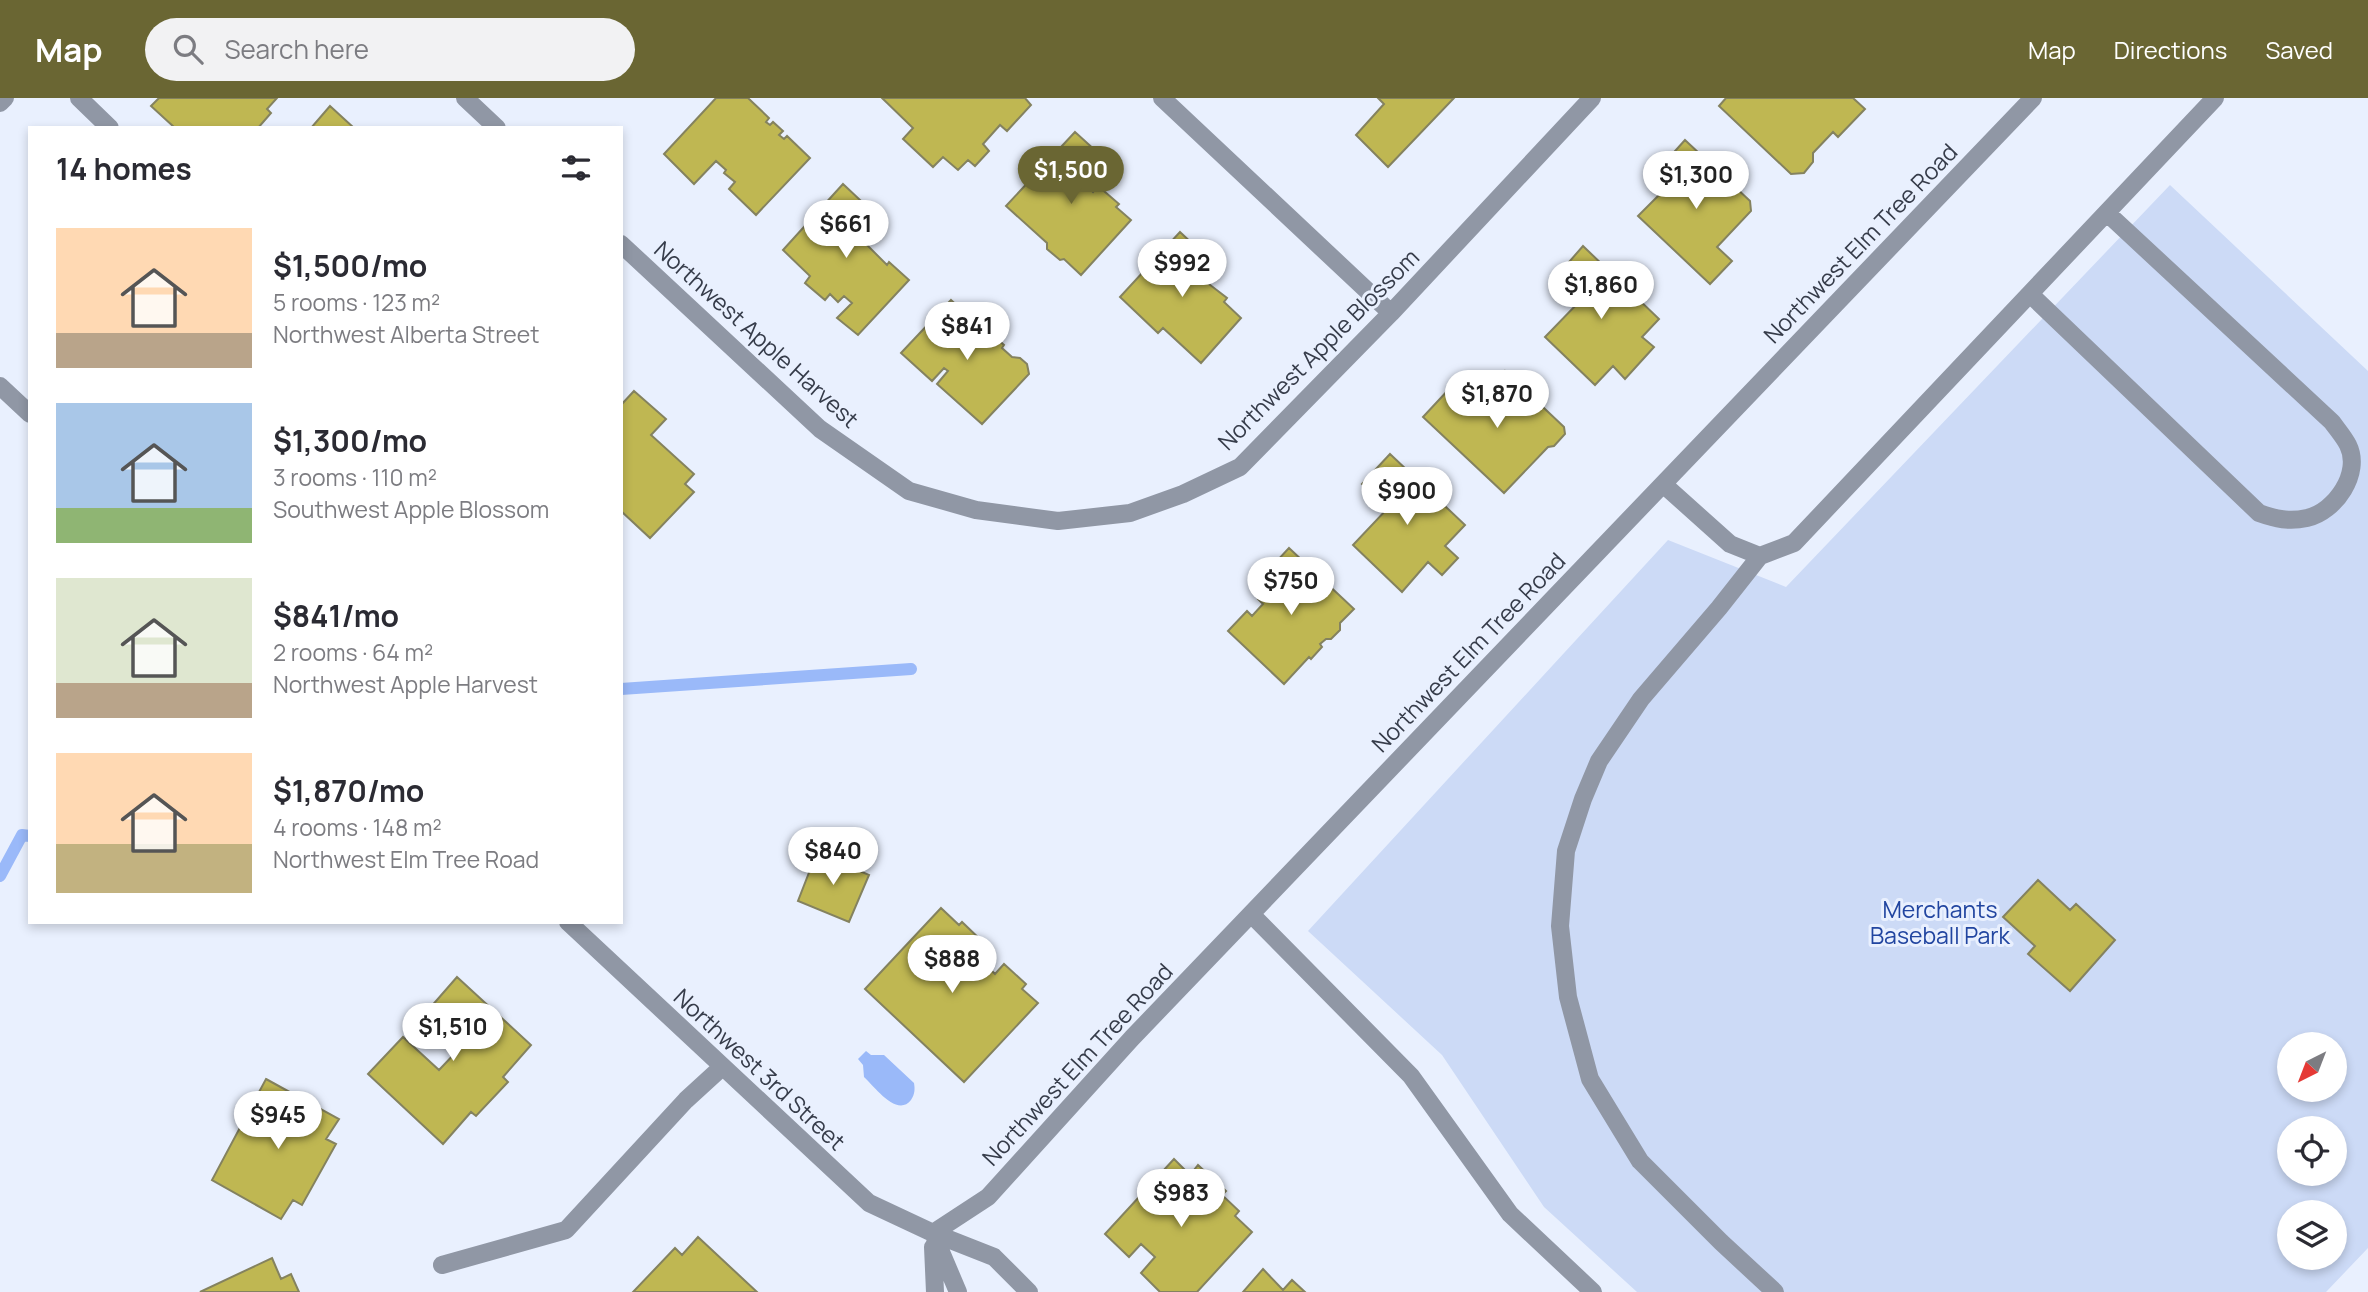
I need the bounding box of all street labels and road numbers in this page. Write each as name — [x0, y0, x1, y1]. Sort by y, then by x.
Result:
street label: Northwest Elm Tree Road — [1756, 136, 1964, 350]
street label: Northwest Apple Harvest — [648, 233, 866, 435]
street label: Northwest Apple Blossom — [1210, 241, 1426, 457]
street label: Northwest Elm Tree Road — [1364, 545, 1572, 759]
street label: Northwest Elm Tree Road — [975, 956, 1179, 1172]
street label: Northwest 3rd Street — [667, 981, 853, 1157]

